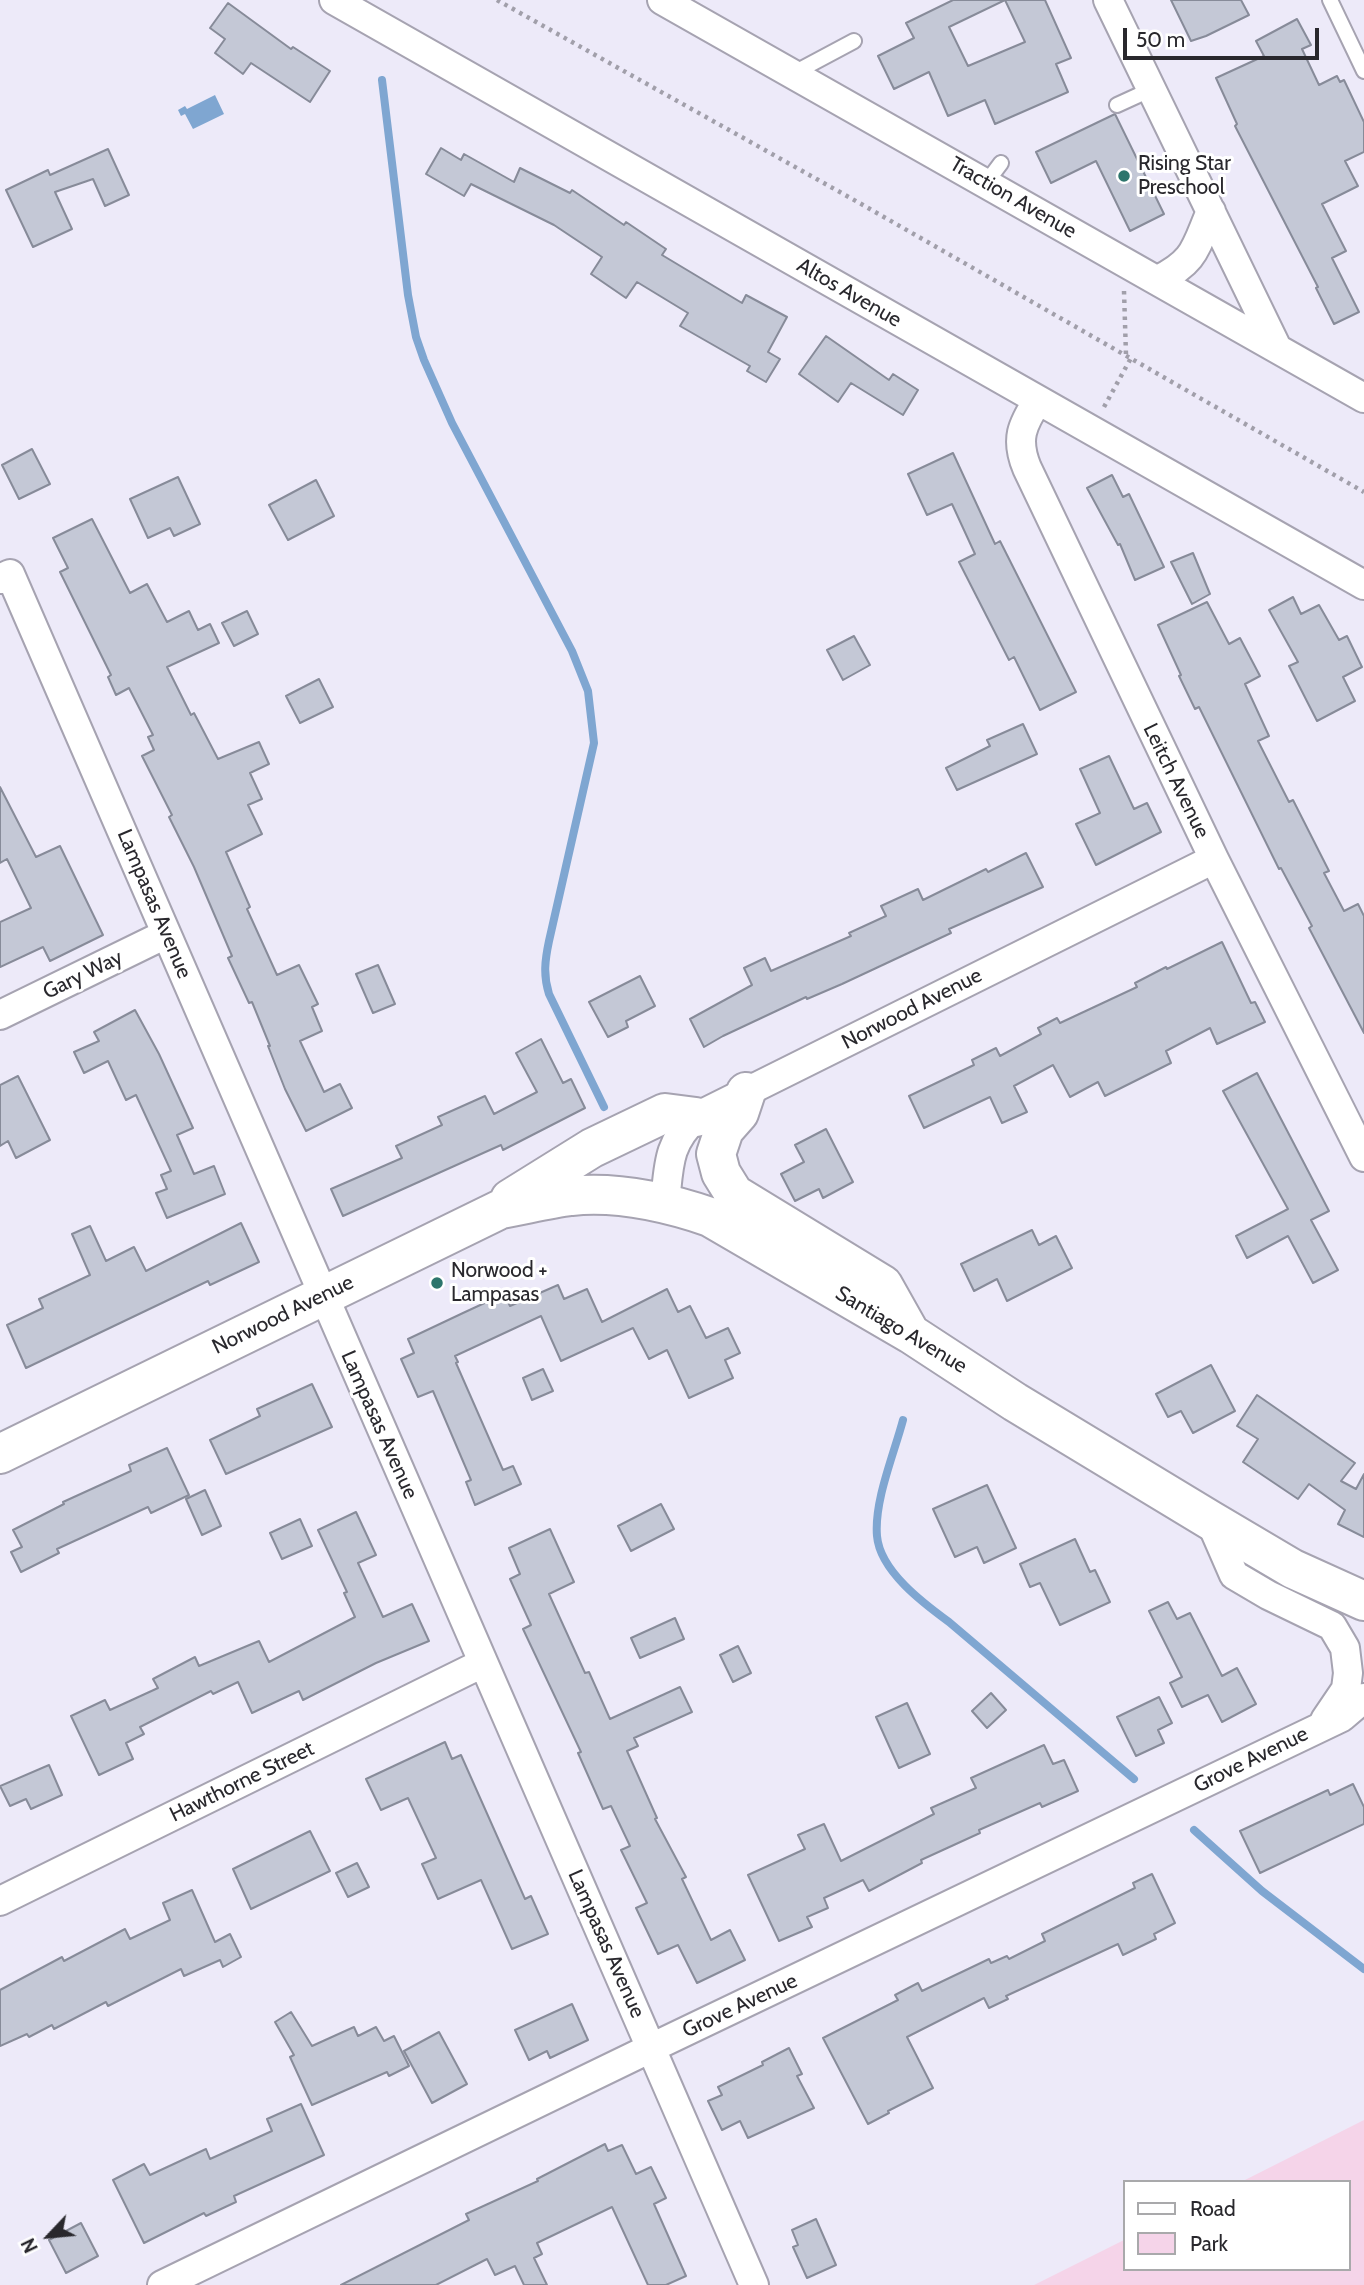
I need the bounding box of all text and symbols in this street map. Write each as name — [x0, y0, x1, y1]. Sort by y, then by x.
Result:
scale bar — [1126, 14, 1322, 58]
text: 50 m — [1136, 27, 1185, 52]
place label: Rising Star Preschool — [1138, 151, 1231, 201]
street label: Traction Avenue — [945, 152, 1081, 244]
marker: Rising Star Preschool — [1116, 168, 1132, 184]
street label: Altos Avenue — [792, 253, 906, 333]
street label: Leitch Avenue — [1137, 719, 1215, 843]
street label: Lampasas Avenue — [111, 826, 197, 982]
street label: Gary Way — [39, 945, 127, 1005]
street label: Norwood Avenue — [838, 963, 986, 1055]
place label: Norwood + Lampasas — [451, 1258, 548, 1308]
street label: Norwood Avenue — [208, 1270, 358, 1360]
marker: Norwood + Lampasas — [429, 1275, 445, 1291]
street label: Santiago Avenue — [831, 1281, 971, 1379]
street label: Lampasas Avenue — [335, 1347, 423, 1503]
street label: Grove Avenue — [1190, 1722, 1312, 1798]
street label: Hawthorne Street — [166, 1736, 318, 1828]
street label: Lampasas Avenue — [562, 1866, 650, 2022]
street label: Grove Avenue — [679, 1968, 801, 2044]
legend — [1122, 2180, 1350, 2271]
text: Road — [1190, 2196, 1236, 2221]
north arrow — [14, 2201, 84, 2271]
text: Park — [1190, 2231, 1228, 2256]
text: N — [16, 2234, 43, 2257]

